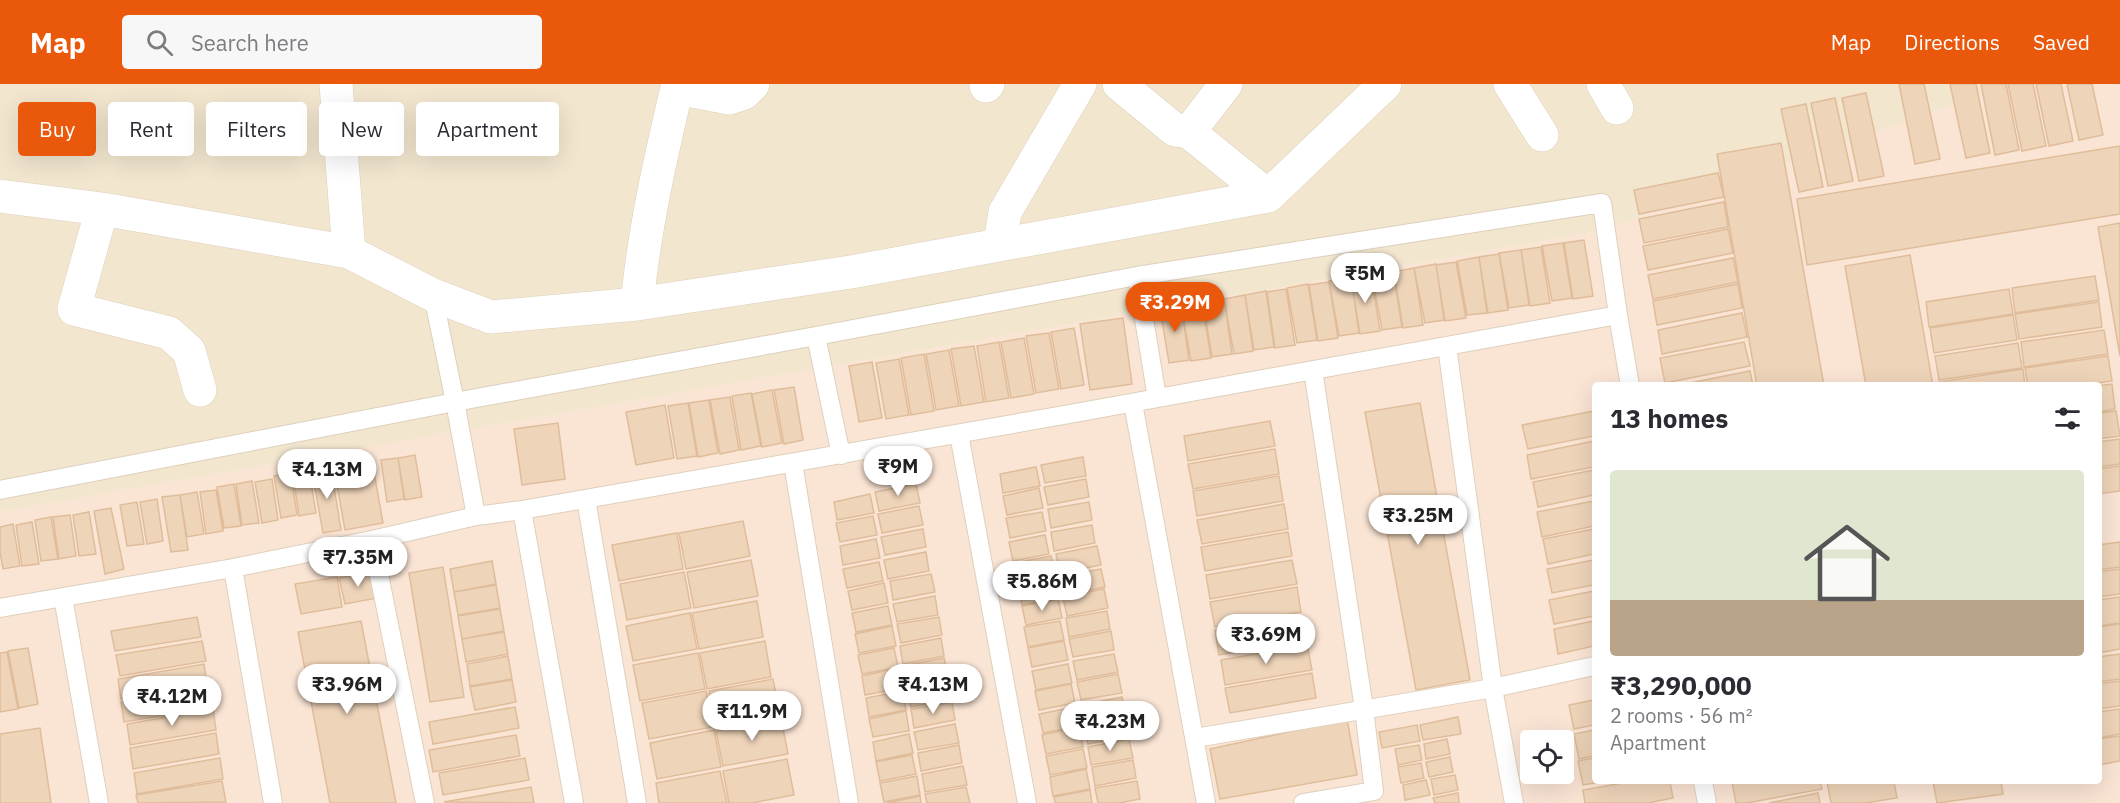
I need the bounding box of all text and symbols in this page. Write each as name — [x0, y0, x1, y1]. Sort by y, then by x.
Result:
search box — [122, 15, 542, 69]
text: Map — [30, 24, 86, 61]
icon: search — [143, 26, 176, 59]
text: Search here — [191, 28, 309, 57]
text: Map — [1831, 28, 1871, 56]
text: Directions — [1904, 28, 2000, 56]
text: Saved — [2033, 28, 2090, 56]
chip: Buy — [18, 102, 96, 156]
chip: Rent — [108, 102, 194, 156]
chip: Filters — [206, 102, 307, 156]
chip: New — [319, 102, 404, 156]
chip: Apartment — [416, 102, 559, 156]
pin: ₹5M — [1336, 253, 1394, 304]
text: ₹5M — [1345, 259, 1385, 286]
pin: ₹3.29M — [1126, 282, 1224, 333]
text: ₹3.29M — [1139, 288, 1211, 315]
text: 13 homes — [1610, 401, 1728, 435]
icon: filters — [2051, 402, 2084, 435]
pin: ₹9M — [869, 446, 927, 497]
pin: ₹4.13M — [278, 449, 376, 500]
text: ₹9M — [878, 452, 918, 479]
text: ₹4.13M — [291, 455, 363, 482]
pin: ₹3.25M — [1369, 495, 1467, 546]
text: ₹3.25M — [1382, 501, 1454, 528]
icon: home — [1793, 509, 1901, 617]
pin: ₹7.35M — [309, 537, 407, 588]
text: ₹7.35M — [322, 543, 394, 570]
pin: ₹5.86M — [993, 561, 1091, 612]
text: ₹5.86M — [1006, 567, 1078, 594]
pin: ₹3.69M — [1217, 614, 1315, 665]
text: ₹3.69M — [1230, 620, 1302, 647]
pin: ₹3.96M — [298, 664, 396, 715]
pin: ₹4.13M — [884, 664, 982, 715]
text: ₹3,290,000 — [1610, 668, 1752, 702]
text: ₹3.96M — [311, 670, 383, 697]
text: ₹4.13M — [897, 670, 969, 697]
pin: ₹4.12M — [123, 676, 221, 727]
text: ₹4.12M — [136, 682, 208, 709]
pin: ₹11.9M — [703, 691, 801, 742]
text: ₹11.9M — [716, 697, 788, 724]
pin: ₹4.23M — [1061, 701, 1159, 752]
text: 2 rooms · 56 m² — [1610, 702, 1753, 729]
text: ₹4.23M — [1074, 707, 1146, 734]
text: Apartment — [1610, 729, 1706, 756]
map controls — [1520, 730, 1574, 784]
button: locate — [1520, 730, 1574, 784]

